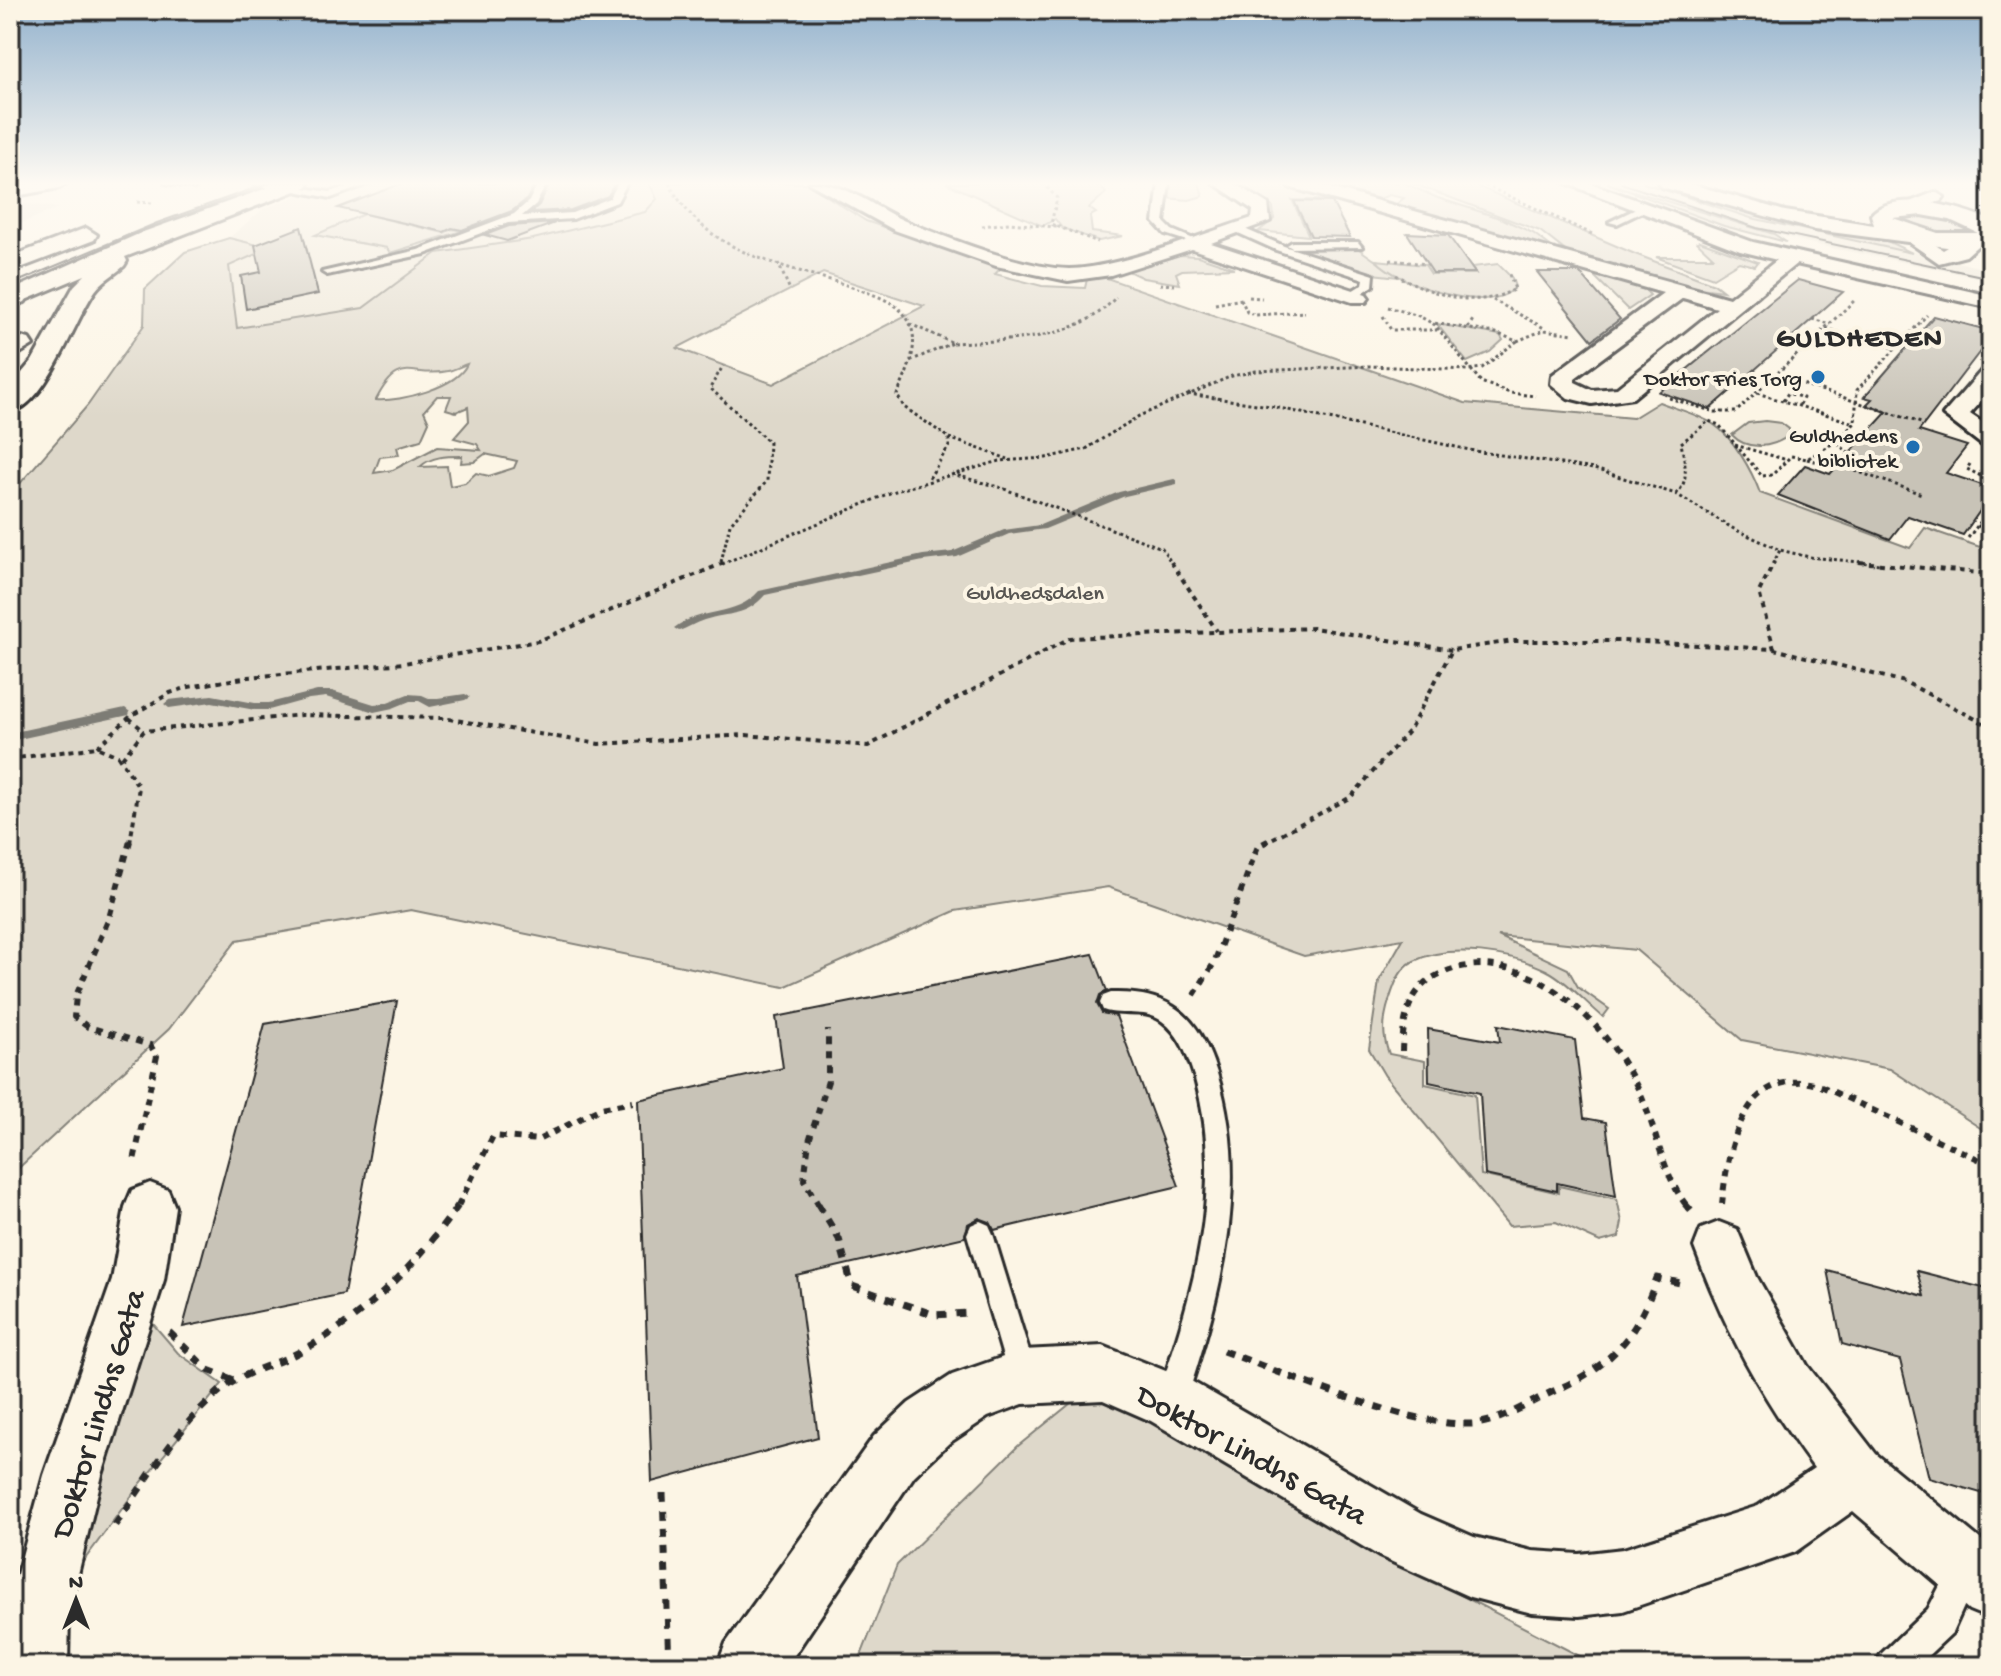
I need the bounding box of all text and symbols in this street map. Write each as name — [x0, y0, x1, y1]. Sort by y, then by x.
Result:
district label: GULDHEDEN — [1776, 324, 1944, 357]
place label: Doktor Fries Torg — [1642, 368, 1802, 394]
marker: Doktor Fries Torg — [1809, 368, 1827, 386]
place label: Guldhedens bibliotek — [1789, 425, 1899, 476]
marker: Guldhedens bibliotek — [1904, 438, 1922, 456]
park label: Guldhedsdalen — [966, 582, 1104, 608]
street label: Doktor Lindhs Gata — [44, 1284, 157, 1545]
street label: Doktor Lindhs Gata — [1127, 1377, 1374, 1537]
north arrow — [36, 1560, 116, 1640]
text: N — [69, 1571, 83, 1597]

